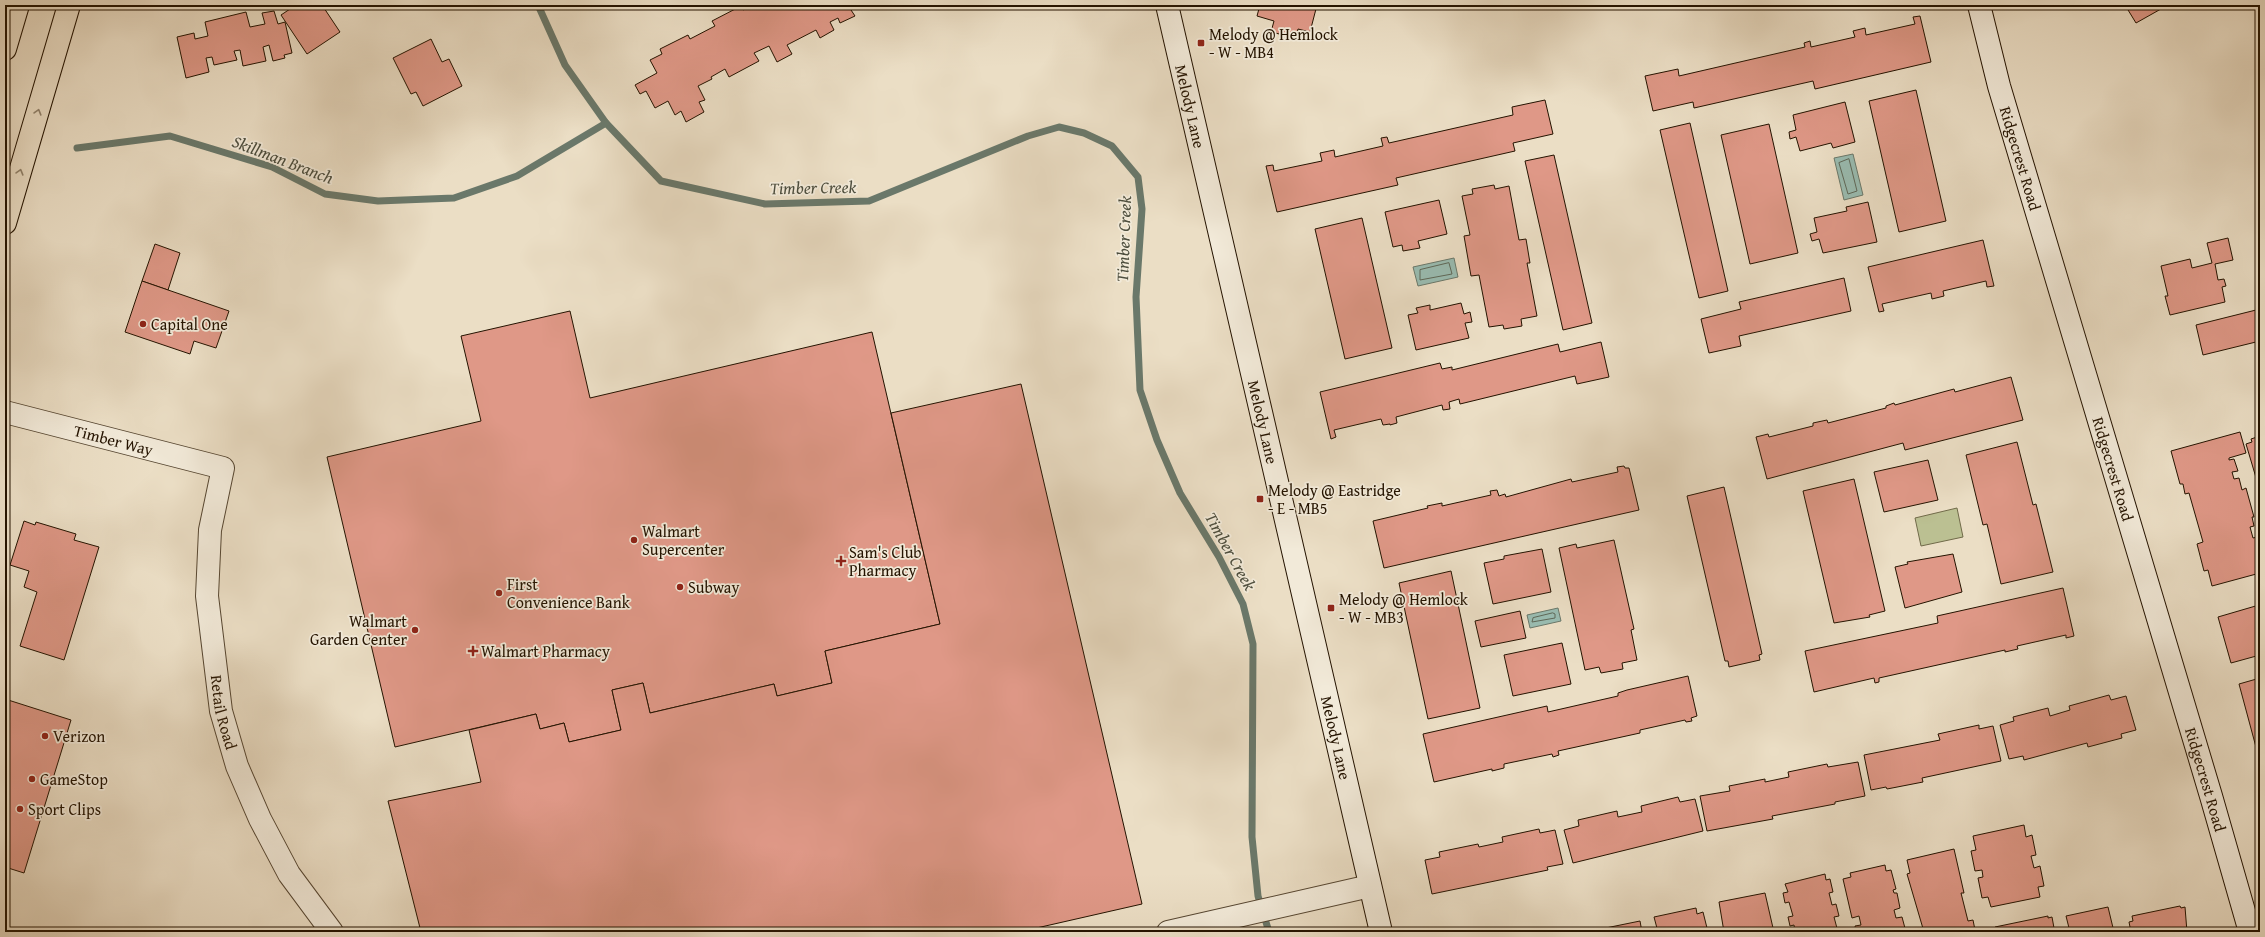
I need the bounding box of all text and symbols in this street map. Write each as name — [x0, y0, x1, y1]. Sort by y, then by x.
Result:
place label: Melody @ Hemlock - W - MB4 — [1209, 22, 1339, 64]
marker: Melody @ Hemlock - W - MB4 — [1196, 38, 1206, 48]
street label: Melody Lane — [1169, 62, 1212, 151]
street label: Ridgecrest Road — [1994, 103, 2048, 214]
one-way arrow — [33, 108, 42, 115]
water label: Skillman Branch — [229, 128, 338, 190]
one-way arrow — [15, 169, 24, 176]
water label: Timber Creek — [770, 174, 857, 200]
water label: Timber Creek — [1109, 195, 1137, 283]
place label: Capital One — [151, 312, 228, 336]
marker: Capital One — [138, 319, 148, 329]
street label: Melody Lane — [1242, 378, 1285, 466]
street label: Ridgecrest Road — [2086, 414, 2140, 524]
street label: Timber Way — [71, 418, 156, 462]
place label: Melody @ Eastridge - E - MB5 — [1268, 478, 1401, 520]
marker: Melody @ Eastridge - E - MB5 — [1255, 494, 1265, 504]
water label: Timber Creek — [1199, 507, 1263, 595]
place label: Walmart Supercenter — [642, 519, 725, 561]
marker: Walmart Supercenter — [629, 535, 639, 545]
place label: Sam's Club Pharmacy — [849, 540, 922, 582]
marker: Sam's Club Pharmacy — [836, 556, 846, 566]
place label: First Convenience Bank — [507, 572, 631, 614]
place label: Subway — [688, 575, 739, 599]
marker: Subway — [675, 582, 685, 592]
place label: Melody @ Hemlock - W - MB3 — [1339, 587, 1469, 629]
marker: First Convenience Bank — [494, 588, 504, 598]
marker: Melody @ Hemlock - W - MB3 — [1326, 603, 1336, 613]
place label: Walmart Garden Center — [310, 609, 407, 651]
marker: Walmart Garden Center — [410, 625, 420, 635]
place label: Walmart Pharmacy — [481, 639, 610, 663]
marker: Walmart Pharmacy — [468, 646, 478, 656]
street label: Retail Road — [205, 673, 244, 753]
street label: Melody Lane — [1315, 694, 1357, 782]
place label: Verizon — [53, 724, 105, 748]
street label: Ridgecrest Road — [2179, 724, 2233, 835]
marker: Verizon — [40, 731, 50, 741]
place label: GameStop — [40, 767, 108, 791]
marker: GameStop — [27, 774, 37, 784]
place label: Sport Clips — [28, 797, 101, 821]
marker: Sport Clips — [15, 804, 25, 814]

